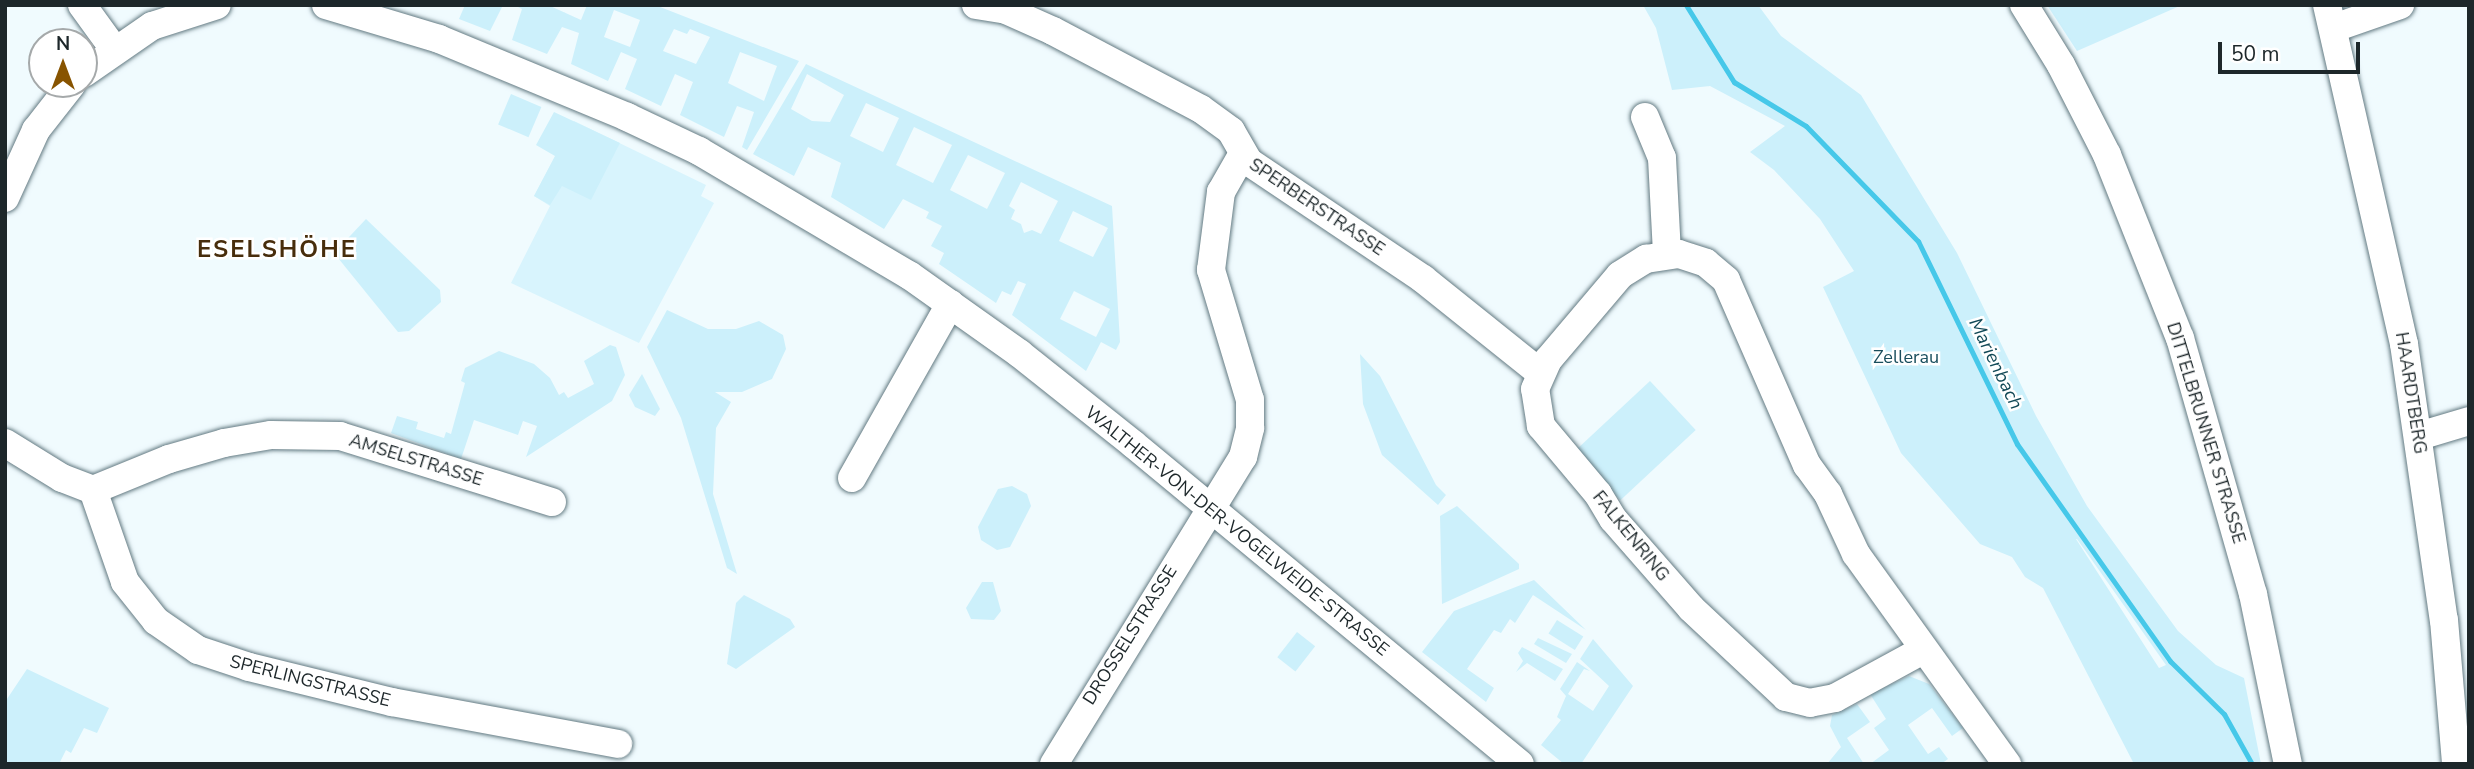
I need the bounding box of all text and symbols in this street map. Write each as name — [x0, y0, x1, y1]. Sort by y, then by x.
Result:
north arrow — [28, 28, 98, 98]
scale bar — [2222, 28, 2364, 72]
text: N — [56, 31, 70, 57]
text: 50 m — [2231, 40, 2280, 68]
street label: SPERBERSTRASSE — [1245, 154, 1389, 260]
district label: ESELSHÖHE — [198, 236, 356, 264]
water label: Marienbach — [1963, 314, 2027, 414]
street label: DITTELBRUNNER STRASSE — [2162, 320, 2250, 546]
street label: HAARDTBERG — [2391, 331, 2431, 455]
park label: Zellerau — [1873, 346, 1939, 368]
street label: WALTHER-VON-DER-VOGELWEIDE-STRASSE — [1081, 401, 1393, 661]
street label: AMSELSTRASSE — [347, 429, 485, 491]
street label: FALKENRING — [1588, 487, 1674, 585]
street label: DROSSELSTRASSE — [1078, 561, 1182, 709]
street label: SPERLINGSTRASSE — [227, 651, 393, 711]

